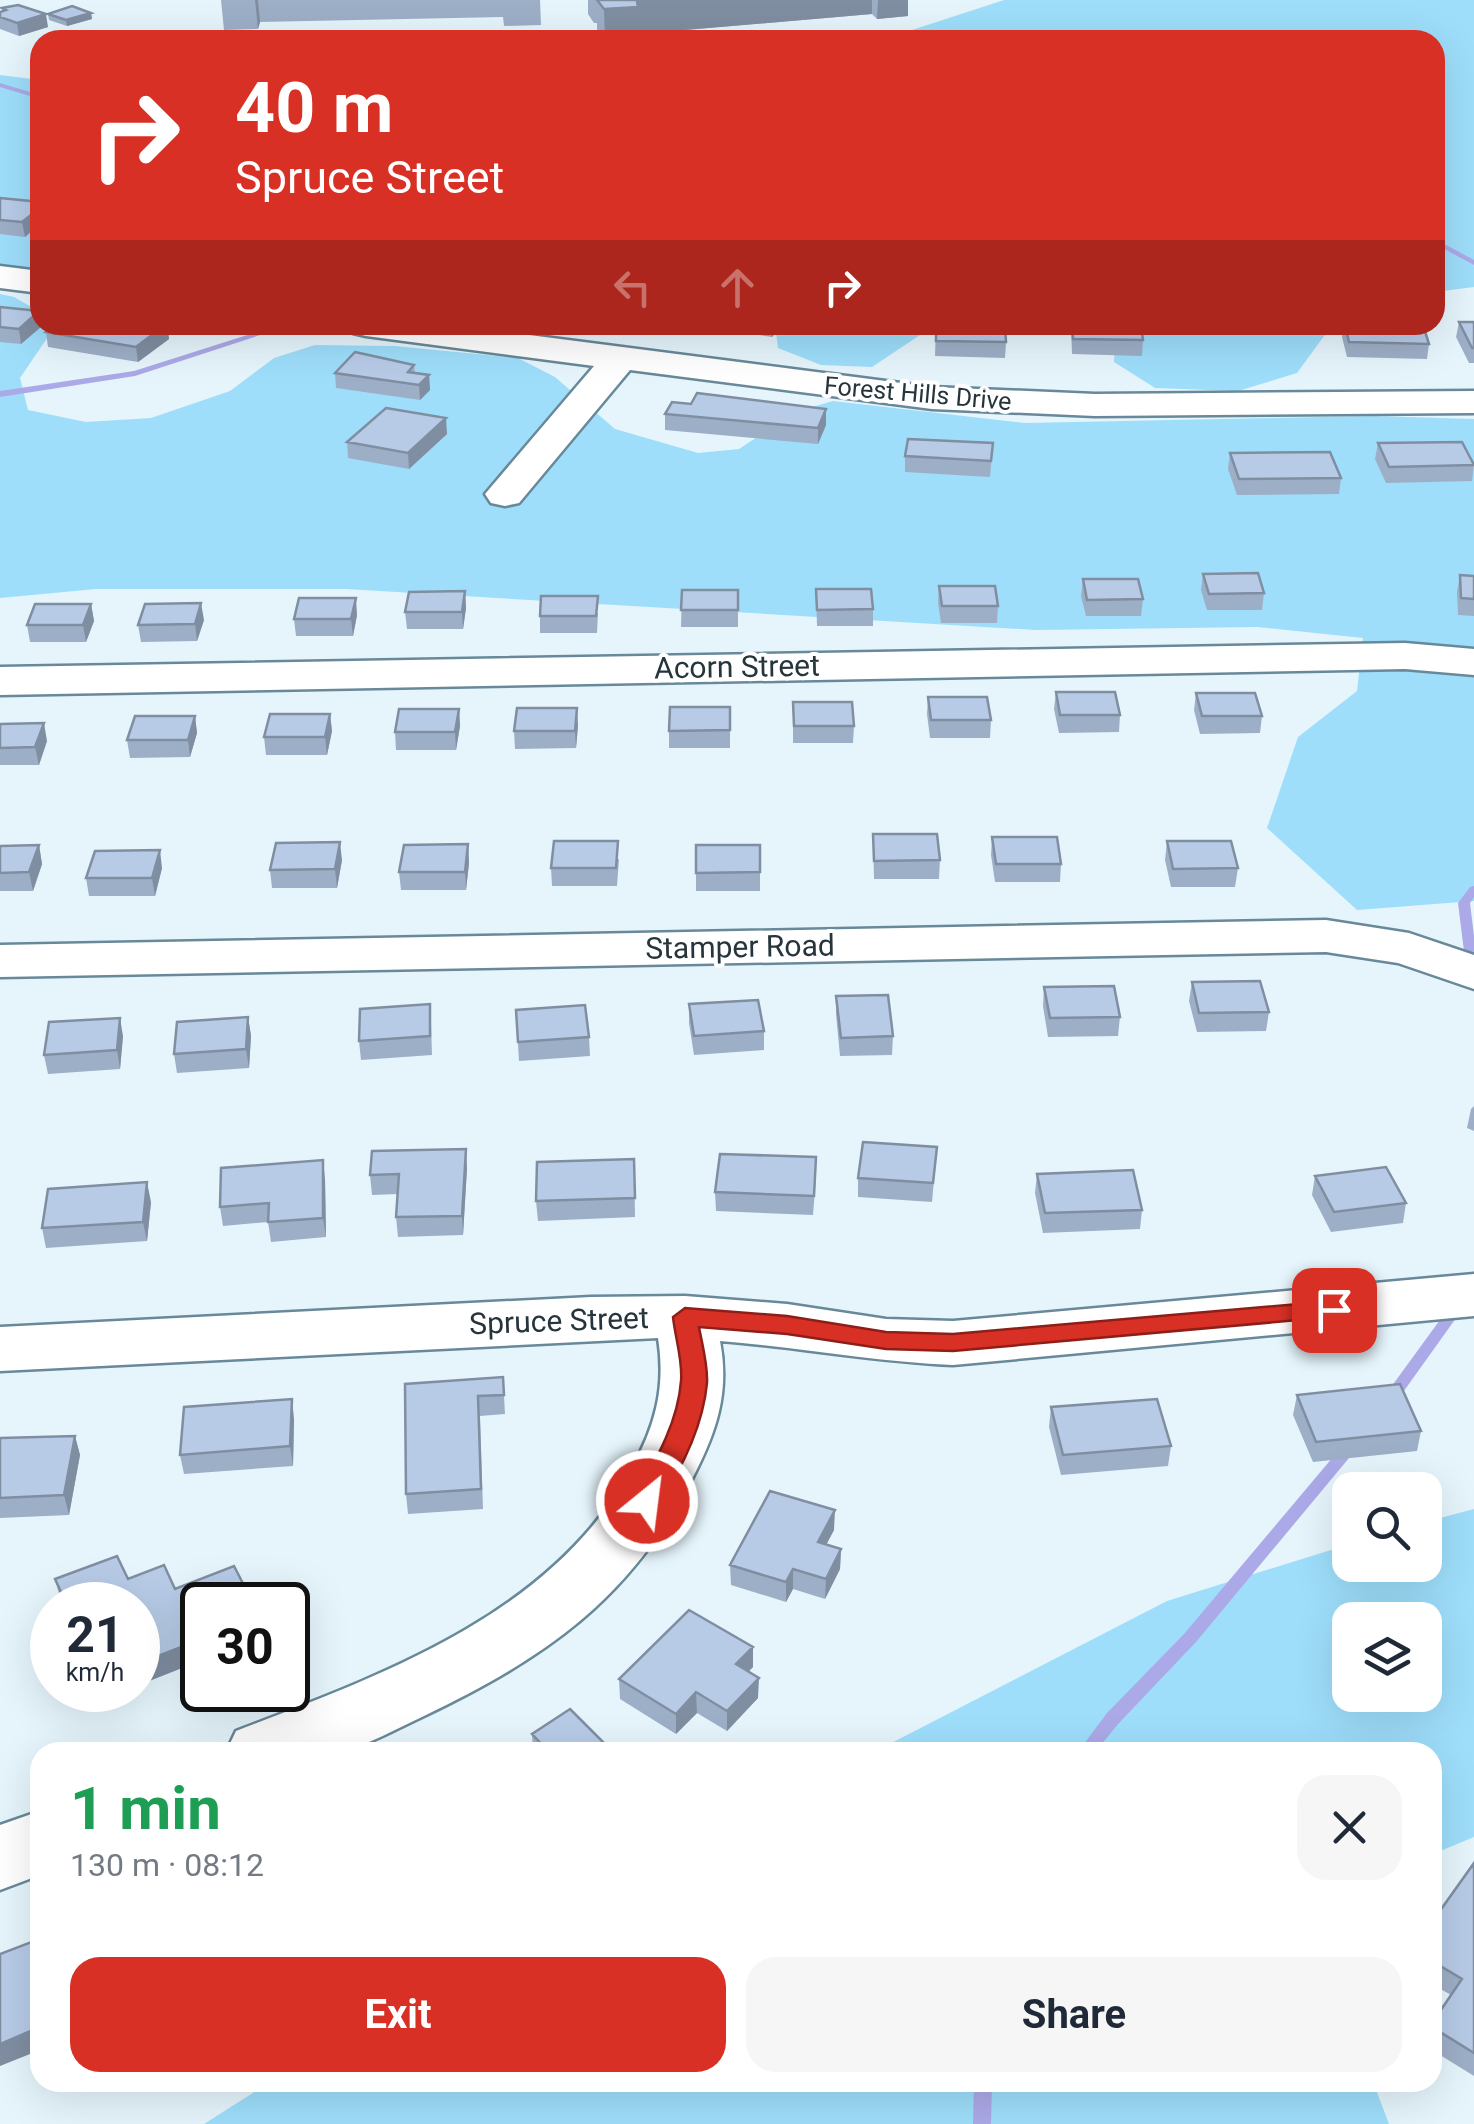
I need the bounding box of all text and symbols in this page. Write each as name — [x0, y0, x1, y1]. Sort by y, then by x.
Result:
text: 40 m — [235, 67, 393, 149]
icon: right — [70, 70, 200, 200]
text: Spruce Street — [235, 151, 504, 204]
icon: left — [605, 260, 660, 315]
icon: ahead — [710, 260, 765, 315]
icon: right — [815, 260, 870, 315]
street label: Forest Hills Drive — [823, 371, 1013, 416]
street label: Acorn Street — [654, 648, 820, 685]
street label: Stamper Road — [645, 927, 835, 966]
pin — [1292, 1268, 1377, 1353]
icon: arrive — [1307, 1283, 1362, 1338]
street label: Spruce Street — [469, 1300, 649, 1341]
position arrow — [595, 1449, 699, 1553]
map controls — [1332, 1472, 1442, 1712]
button: search — [1332, 1472, 1442, 1582]
speed limit sign: 30 — [180, 1582, 310, 1712]
button: layers — [1332, 1602, 1442, 1712]
text: 21 — [66, 1606, 124, 1664]
text: km/h — [66, 1658, 124, 1687]
text: 1 min — [70, 1773, 221, 1844]
button: close — [1297, 1775, 1402, 1880]
text: 130 m · 08:12 — [70, 1846, 264, 1884]
button: Exit — [70, 1957, 726, 2072]
button: Share — [746, 1957, 1402, 2072]

